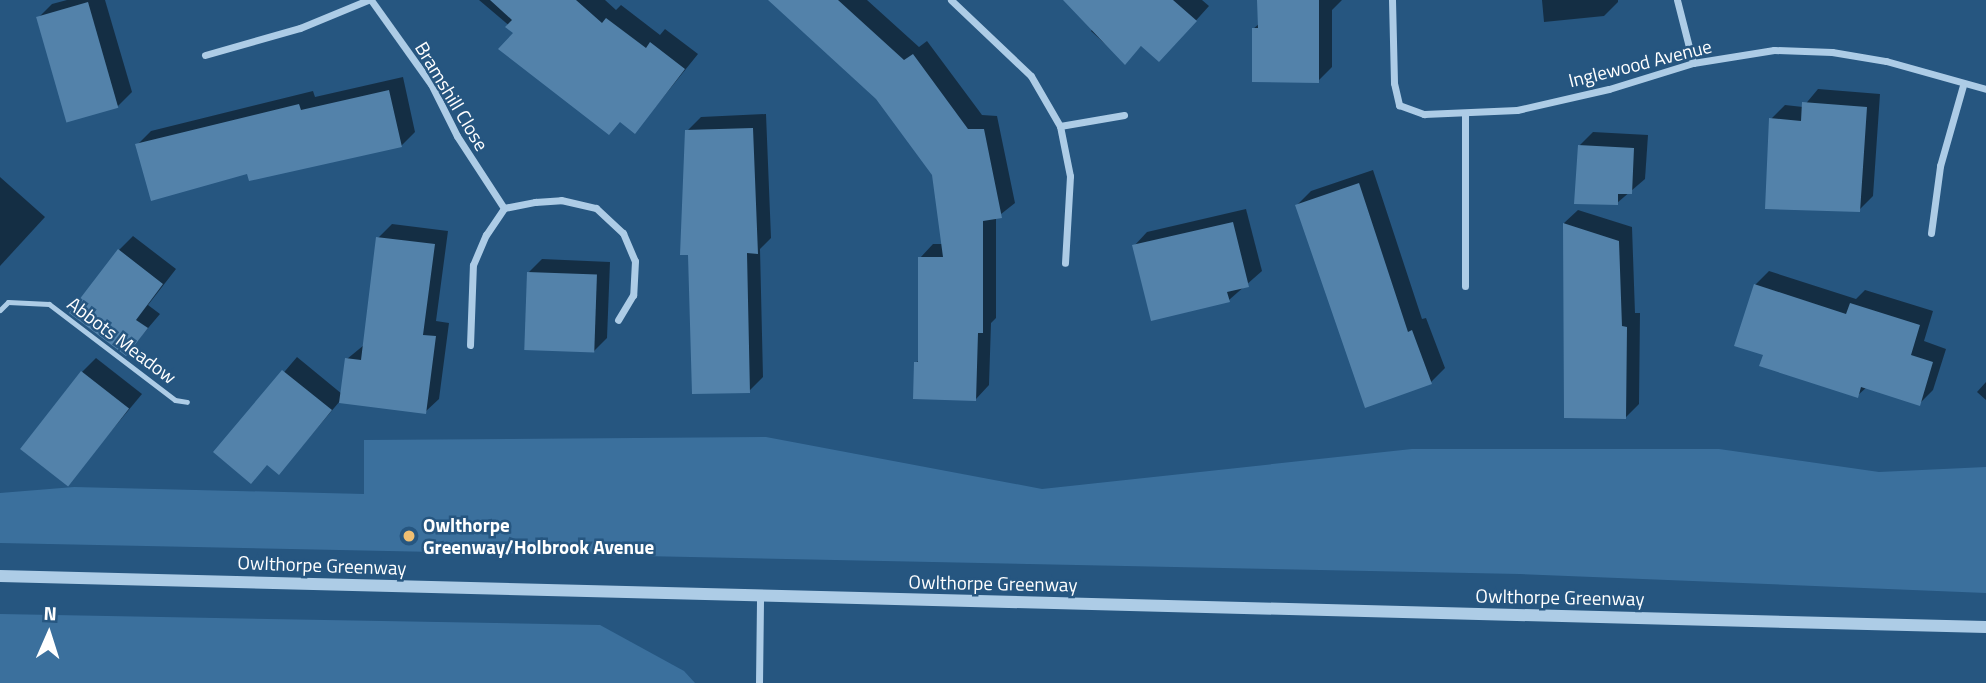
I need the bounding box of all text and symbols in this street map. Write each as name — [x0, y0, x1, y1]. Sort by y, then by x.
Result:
street label: Inglewood Avenue — [1566, 34, 1714, 92]
street label: Bramshill Close — [411, 37, 493, 155]
street label: Abbots Meadow — [63, 292, 181, 388]
place label: Owlthorpe Greenway/Holbrook Avenue — [423, 514, 654, 558]
marker: Owlthorpe Greenway/Holbrook Avenue — [401, 528, 417, 544]
street label: Owlthorpe Greenway — [237, 551, 407, 579]
street label: Owlthorpe Greenway — [908, 570, 1078, 596]
street label: Owlthorpe Greenway — [1475, 584, 1645, 610]
text: N — [43, 598, 57, 627]
north arrow — [14, 599, 84, 669]

